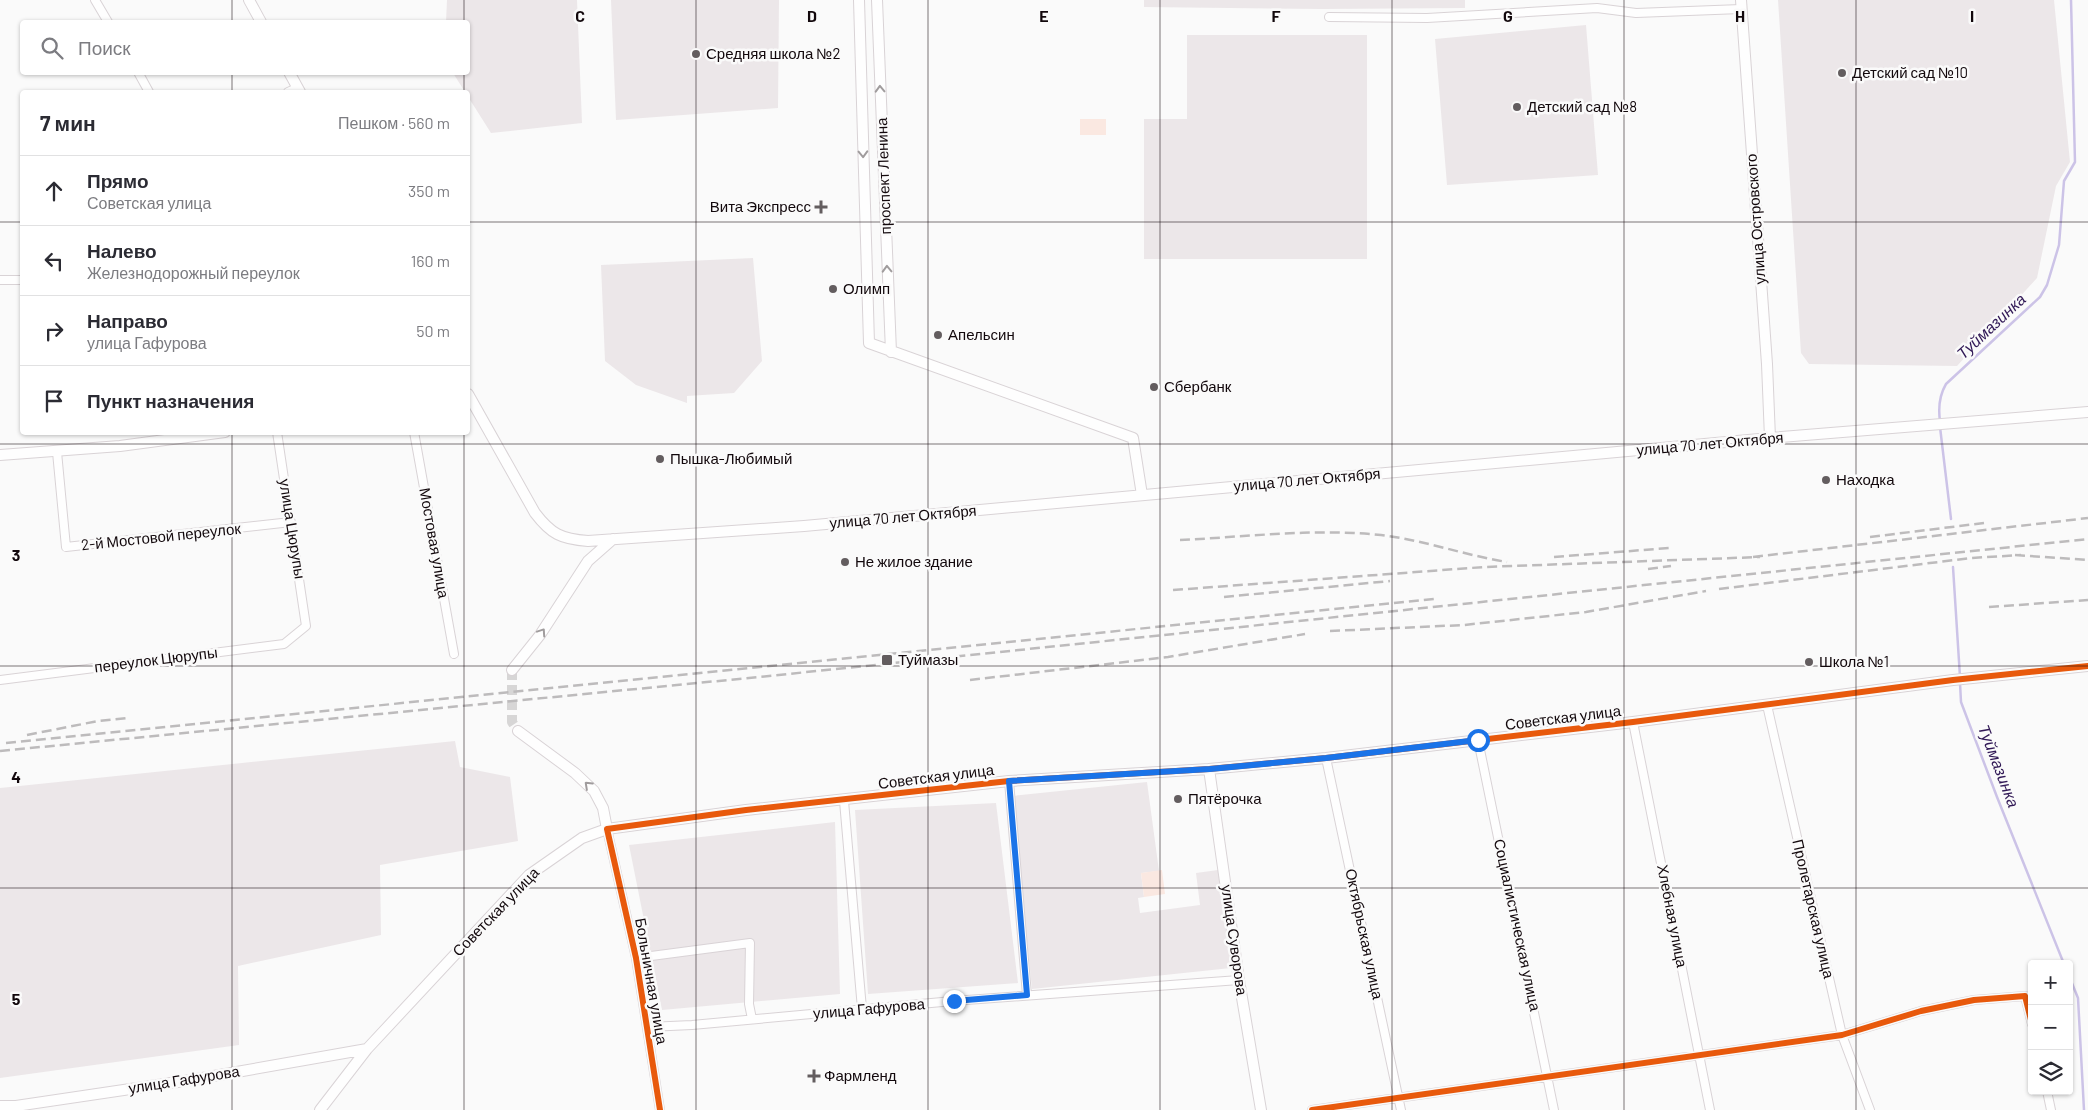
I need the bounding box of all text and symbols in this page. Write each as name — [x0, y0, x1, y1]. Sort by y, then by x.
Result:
text: C — [575, 6, 585, 25]
text: D — [807, 6, 817, 25]
text: E — [1039, 6, 1049, 25]
text: F — [1272, 6, 1281, 25]
text: G — [1503, 6, 1513, 25]
text: H — [1735, 6, 1745, 25]
text: I — [1970, 6, 1974, 25]
search box — [20, 20, 470, 75]
icon: search — [38, 34, 66, 62]
text: Поиск — [78, 36, 131, 59]
place label: Средняя школа №2 — [706, 44, 840, 62]
marker: Средняя школа №2 — [690, 48, 702, 60]
place label: Детский сад №10 — [1852, 63, 1968, 81]
marker: Детский сад №10 — [1836, 67, 1848, 79]
one-way arrow — [875, 84, 886, 92]
place label: Детский сад №8 — [1527, 97, 1637, 115]
marker: Детский сад №8 — [1511, 101, 1523, 113]
text: 7 мин — [40, 110, 96, 135]
text: Пешком · 560 m — [338, 113, 450, 132]
street label: проспект Ленина — [872, 117, 894, 235]
one-way arrow — [858, 150, 869, 158]
street label: улица Островского — [1741, 153, 1769, 285]
text: Прямо — [87, 169, 149, 192]
icon: ahead — [40, 177, 68, 205]
text: 350 m — [408, 181, 450, 200]
text: Советская улица — [87, 193, 211, 212]
place label: Вита Экспресс — [710, 197, 811, 215]
marker: Вита Экспресс — [815, 201, 827, 213]
text: Налево — [87, 239, 157, 262]
icon: left — [40, 247, 68, 275]
text: 160 m — [411, 251, 450, 270]
text: Железнодорожный переулок — [87, 263, 300, 282]
one-way arrow — [882, 264, 892, 272]
place label: Олимп — [843, 279, 890, 297]
marker: Олимп — [827, 283, 839, 295]
water label: Туймазинка — [1952, 289, 2029, 362]
text: Направо — [87, 309, 168, 332]
icon: right — [40, 317, 68, 345]
text: 50 m — [416, 321, 450, 340]
place label: Апельсин — [948, 325, 1015, 343]
marker: Апельсин — [932, 329, 944, 341]
text: улица Гафурова — [87, 333, 207, 352]
place label: Сбербанк — [1164, 377, 1232, 395]
marker: Сбербанк — [1148, 381, 1160, 393]
icon: arrive — [40, 387, 68, 415]
text: Пункт назначения — [87, 389, 254, 412]
street label: улица 70 лет Октября — [1636, 428, 1784, 458]
place label: Пышка-Любимый — [670, 449, 792, 467]
marker: Пышка-Любимый — [654, 453, 666, 465]
street label: улица 70 лет Октября — [1233, 464, 1381, 494]
place label: Находка — [1836, 470, 1895, 488]
marker: Находка — [1820, 474, 1832, 486]
street label: улица Цюрупы — [276, 477, 310, 580]
street label: Мостовая улица — [416, 486, 454, 600]
street label: улица 70 лет Октября — [829, 501, 977, 531]
street label: 2-й Мостовой переулок — [80, 519, 242, 553]
text: 3 — [12, 545, 20, 564]
place label: Не жилое здание — [855, 552, 973, 570]
marker: Не жилое здание — [839, 556, 851, 568]
one-way arrow — [536, 628, 545, 638]
street label: переулок Цюрупы — [93, 643, 218, 675]
place label: Туймазы — [898, 650, 958, 668]
place label: Школа №1 — [1819, 652, 1889, 670]
marker: Туймазы — [880, 653, 894, 667]
marker: Школа №1 — [1803, 656, 1815, 668]
street label: Советская улица — [1504, 701, 1622, 733]
water label: Туймазинка — [1975, 722, 2024, 810]
route start — [1467, 729, 1490, 752]
street label: Советская улица — [877, 760, 995, 792]
text: 4 — [11, 767, 21, 786]
one-way arrow — [585, 782, 594, 791]
place label: Пятёрочка — [1188, 789, 1262, 807]
marker: Пятёрочка — [1172, 793, 1184, 805]
street label: Социалистическая улица — [1491, 837, 1545, 1013]
street label: Пролетарская улица — [1789, 837, 1839, 981]
street label: Советская улица — [448, 863, 543, 960]
street label: Хлебная улица — [1654, 863, 1692, 969]
street label: Октябрьская улица — [1342, 867, 1388, 1001]
street label: улица Суворова — [1218, 883, 1252, 997]
street label: Больничная улица — [632, 916, 672, 1046]
map controls — [2028, 960, 2073, 1095]
button: + — [2028, 960, 2073, 1005]
text: 5 — [12, 989, 21, 1008]
route end — [943, 990, 966, 1013]
street label: улица Гафурова — [812, 994, 926, 1022]
button: − — [2028, 1005, 2073, 1050]
button: layers — [2028, 1050, 2073, 1095]
street label: улица Гафурова — [127, 1061, 241, 1097]
place label: Фармленд — [824, 1066, 897, 1084]
marker: Фармленд — [808, 1070, 820, 1082]

